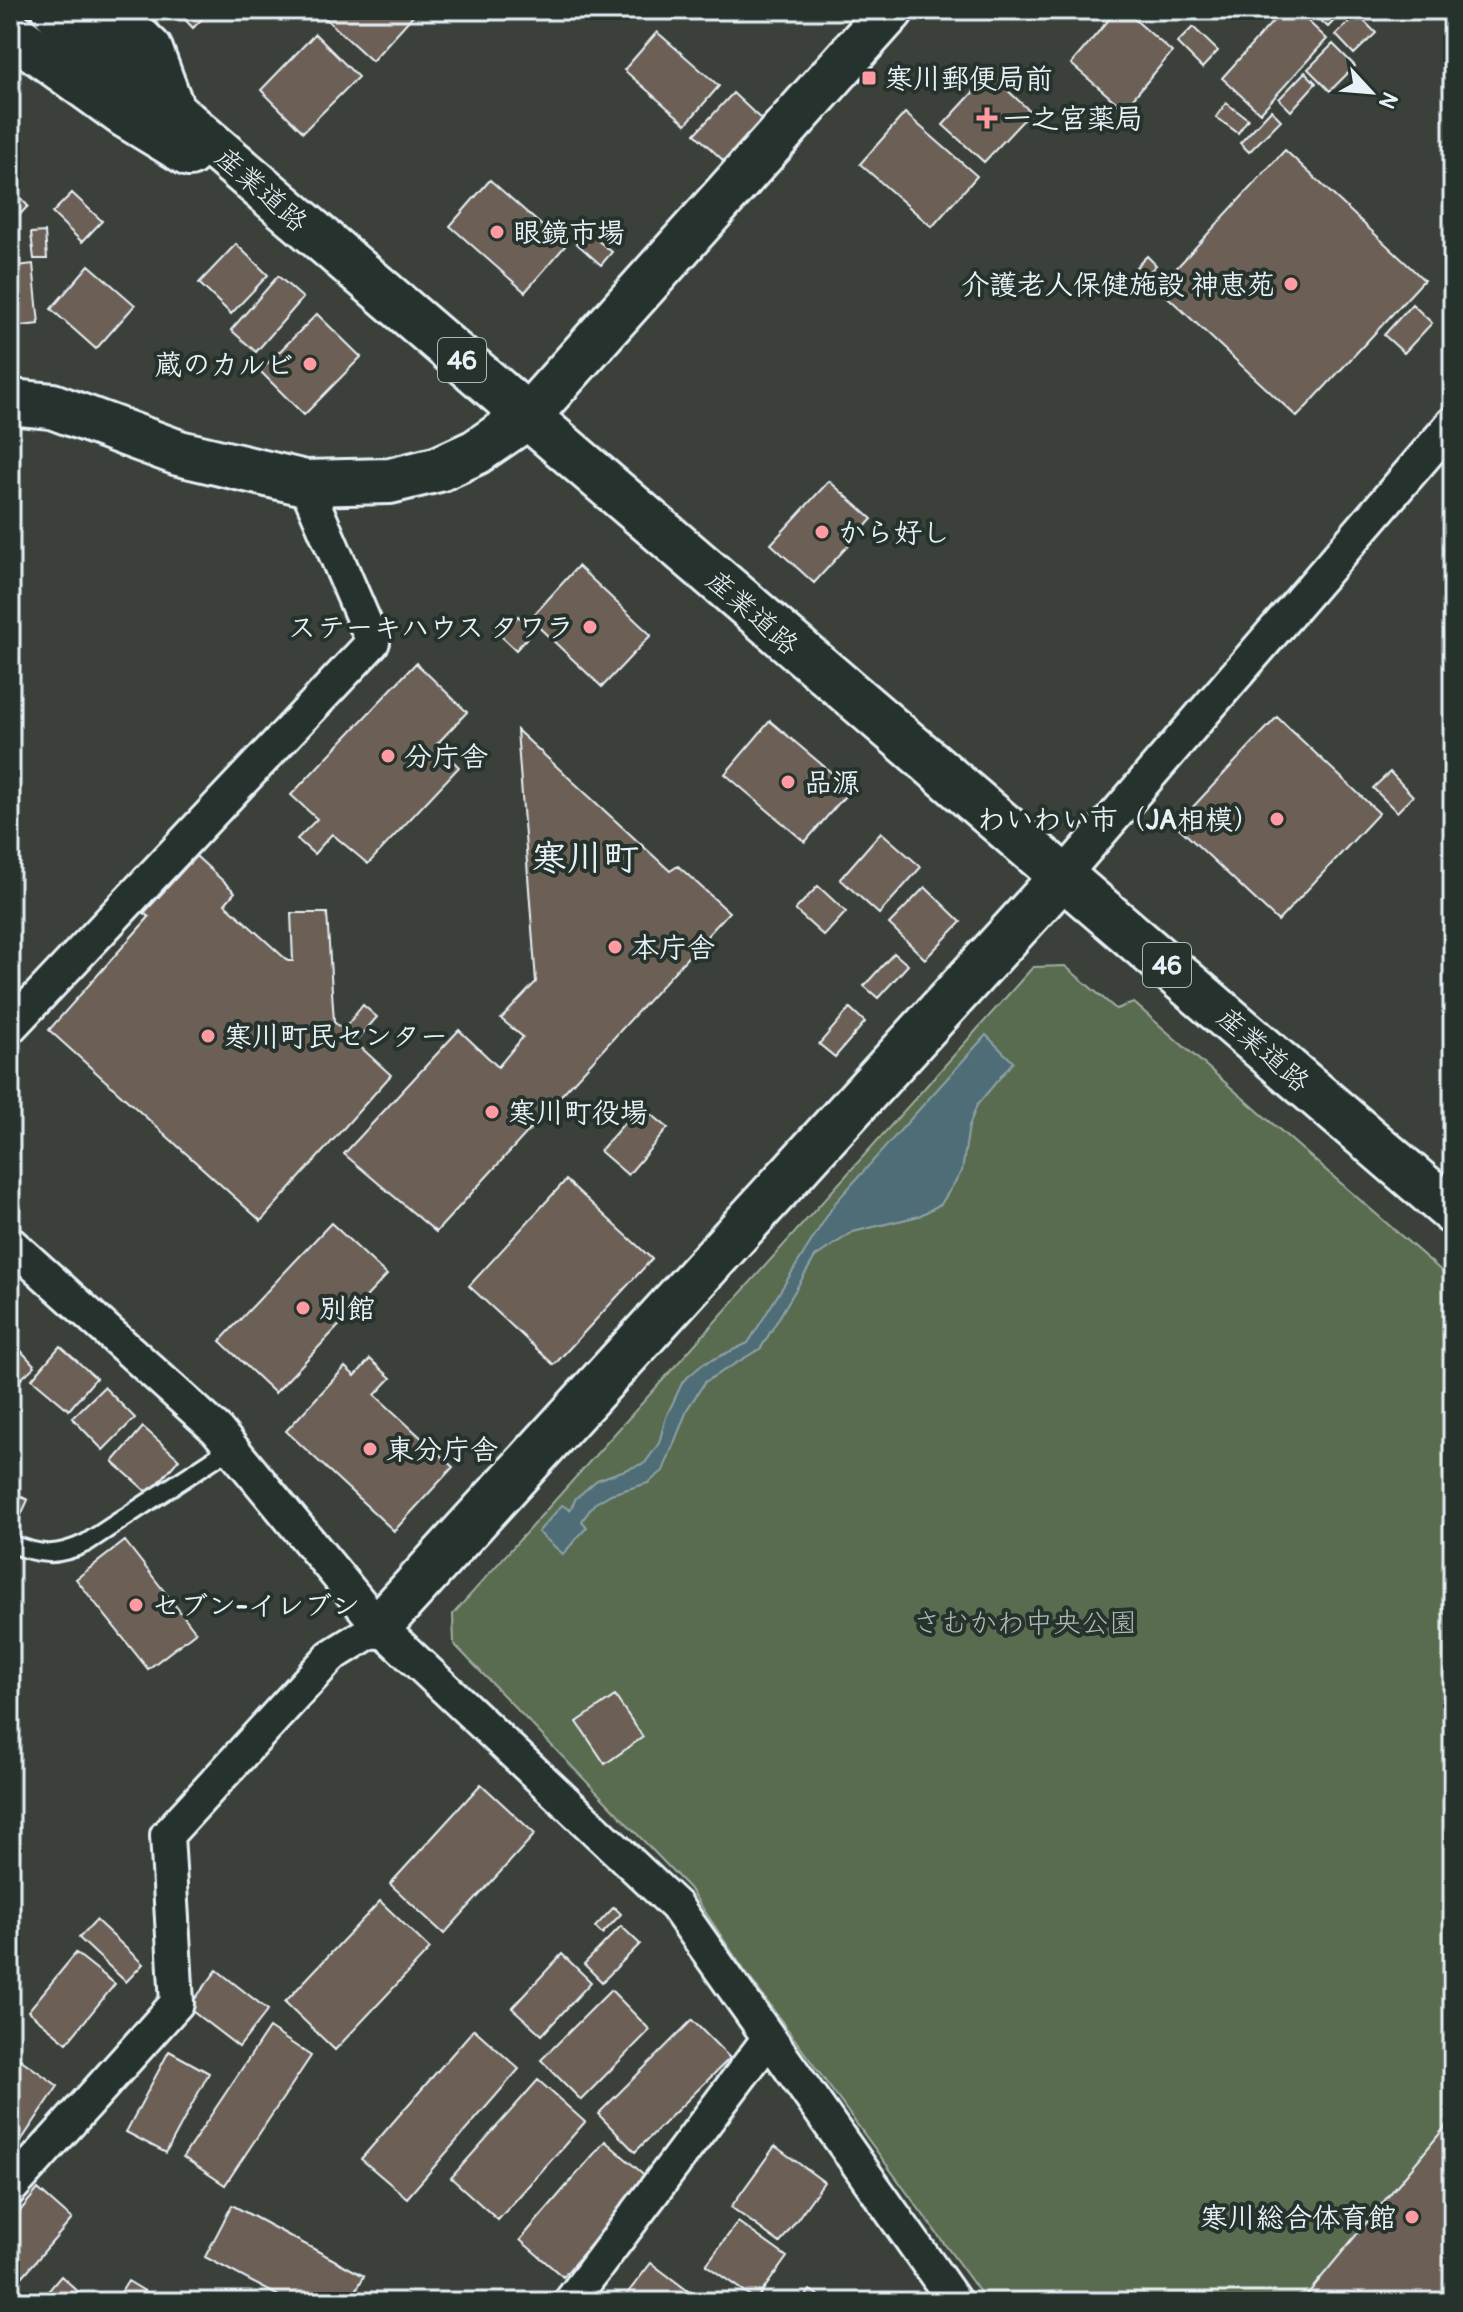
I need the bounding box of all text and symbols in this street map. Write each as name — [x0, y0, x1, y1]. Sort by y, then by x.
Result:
north arrow — [1331, 52, 1411, 132]
place label: 寒川郵便局前 — [885, 62, 1053, 97]
marker: 寒川郵便局前 — [860, 69, 878, 87]
text: N — [1372, 88, 1404, 113]
place label: 一之宮薬局 — [1003, 102, 1143, 137]
marker: 一之宮薬局 — [978, 109, 996, 127]
street label: 産業道路 — [207, 140, 315, 240]
place label: 眼鏡市場 — [513, 216, 625, 251]
marker: 眼鏡市場 — [488, 223, 506, 241]
place label: 介護老人保健施設 神恵苑 — [961, 268, 1275, 303]
marker: 介護老人保健施設 神恵苑 — [1282, 275, 1300, 293]
road number: 46 — [438, 338, 486, 382]
place label: 蔵のカルビ — [155, 348, 294, 383]
marker: 蔵のカルビ — [301, 355, 319, 373]
place label: から好し — [838, 516, 950, 551]
marker: から好し — [813, 523, 831, 541]
street label: 産業道路 — [698, 563, 806, 663]
place label: ステーキハウス タワラ — [288, 611, 574, 646]
marker: ステーキハウス タワラ — [581, 618, 599, 636]
place label: 分庁舎 — [404, 740, 488, 775]
marker: 分庁舎 — [379, 747, 397, 765]
place label: 品源 — [804, 766, 860, 801]
marker: 品源 — [779, 773, 797, 791]
place label: わいわい市（JA相模） — [977, 803, 1261, 838]
marker: わいわい市（JA相模） — [1268, 810, 1286, 828]
district label: 寒川町 — [531, 836, 639, 881]
place label: 本庁舎 — [631, 931, 715, 966]
marker: 本庁舎 — [606, 938, 624, 956]
road number: 46 — [1143, 943, 1191, 987]
street label: 産業道路 — [1209, 1000, 1317, 1100]
place label: 寒川町民センター — [224, 1020, 448, 1055]
marker: 寒川町民センター — [199, 1027, 217, 1045]
place label: 寒川町役場 — [508, 1096, 648, 1131]
marker: 寒川町役場 — [483, 1103, 501, 1121]
place label: 別館 — [319, 1292, 375, 1327]
marker: 別館 — [294, 1299, 312, 1317]
place label: 東分庁舎 — [386, 1433, 498, 1468]
marker: 東分庁舎 — [361, 1440, 379, 1458]
place label: セブン-イレブン — [152, 1589, 360, 1624]
marker: セブン-イレブン — [127, 1596, 145, 1614]
park label: さむかわ中央公園 — [913, 1606, 1137, 1641]
place label: 寒川総合体育館 — [1200, 2201, 1396, 2236]
marker: 寒川総合体育館 — [1403, 2208, 1421, 2226]

